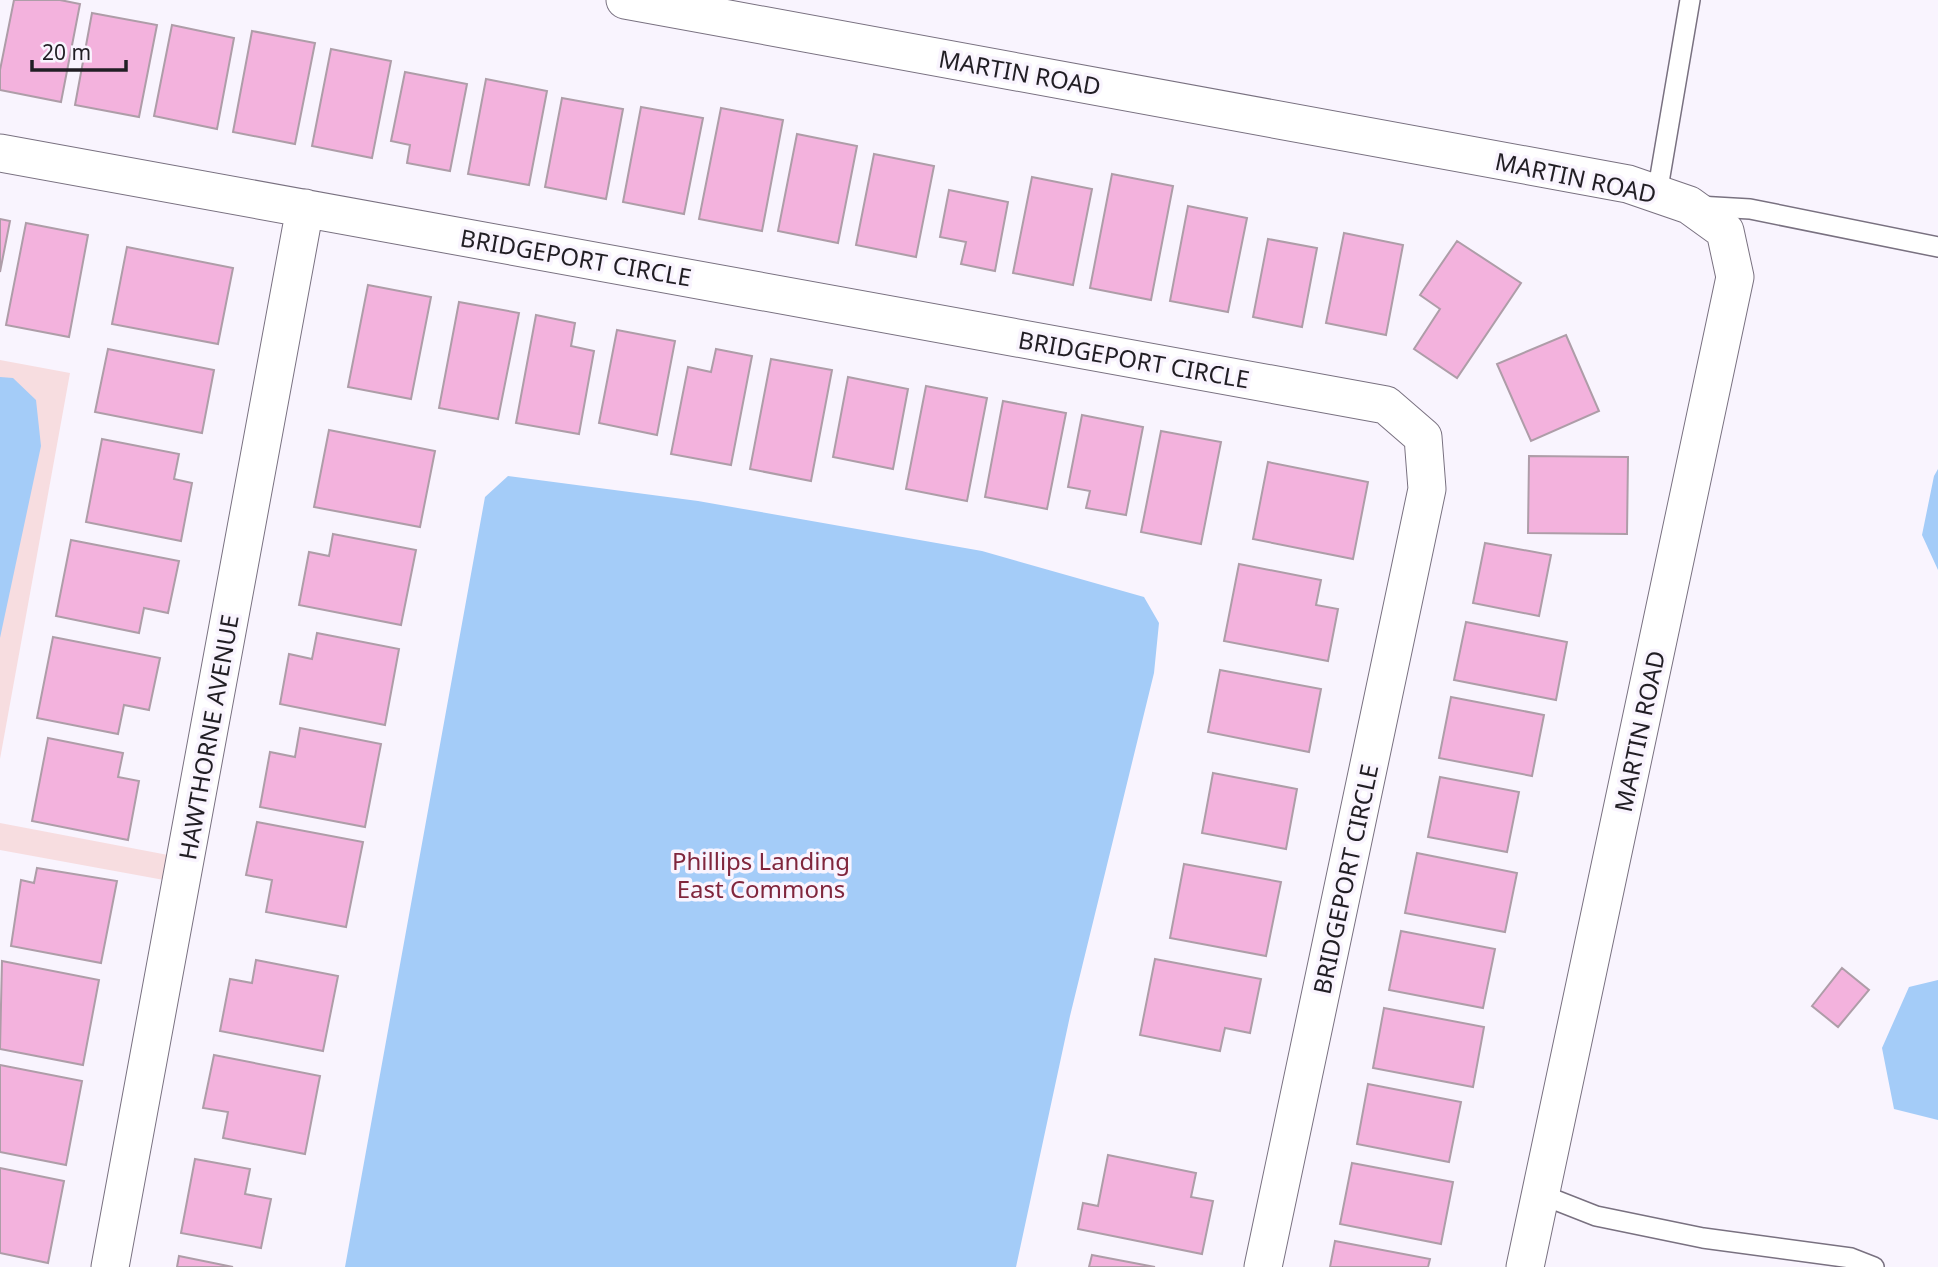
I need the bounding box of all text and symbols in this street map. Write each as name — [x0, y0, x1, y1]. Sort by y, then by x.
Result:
scale bar — [32, 28, 126, 72]
text: 20 m — [42, 38, 91, 66]
street label: MARTIN ROAD — [936, 42, 1104, 102]
street label: MARTIN ROAD — [1492, 144, 1660, 210]
street label: BRIDGEPORT CIRCLE — [458, 220, 694, 294]
street label: BRIDGEPORT CIRCLE — [1016, 322, 1252, 396]
street label: HAWTHORNE AVENUE — [170, 612, 246, 862]
street label: MARTIN ROAD — [1606, 647, 1672, 815]
street label: BRIDGEPORT CIRCLE — [1305, 761, 1385, 997]
park label: Phillips Landing East Commons — [672, 844, 850, 905]

